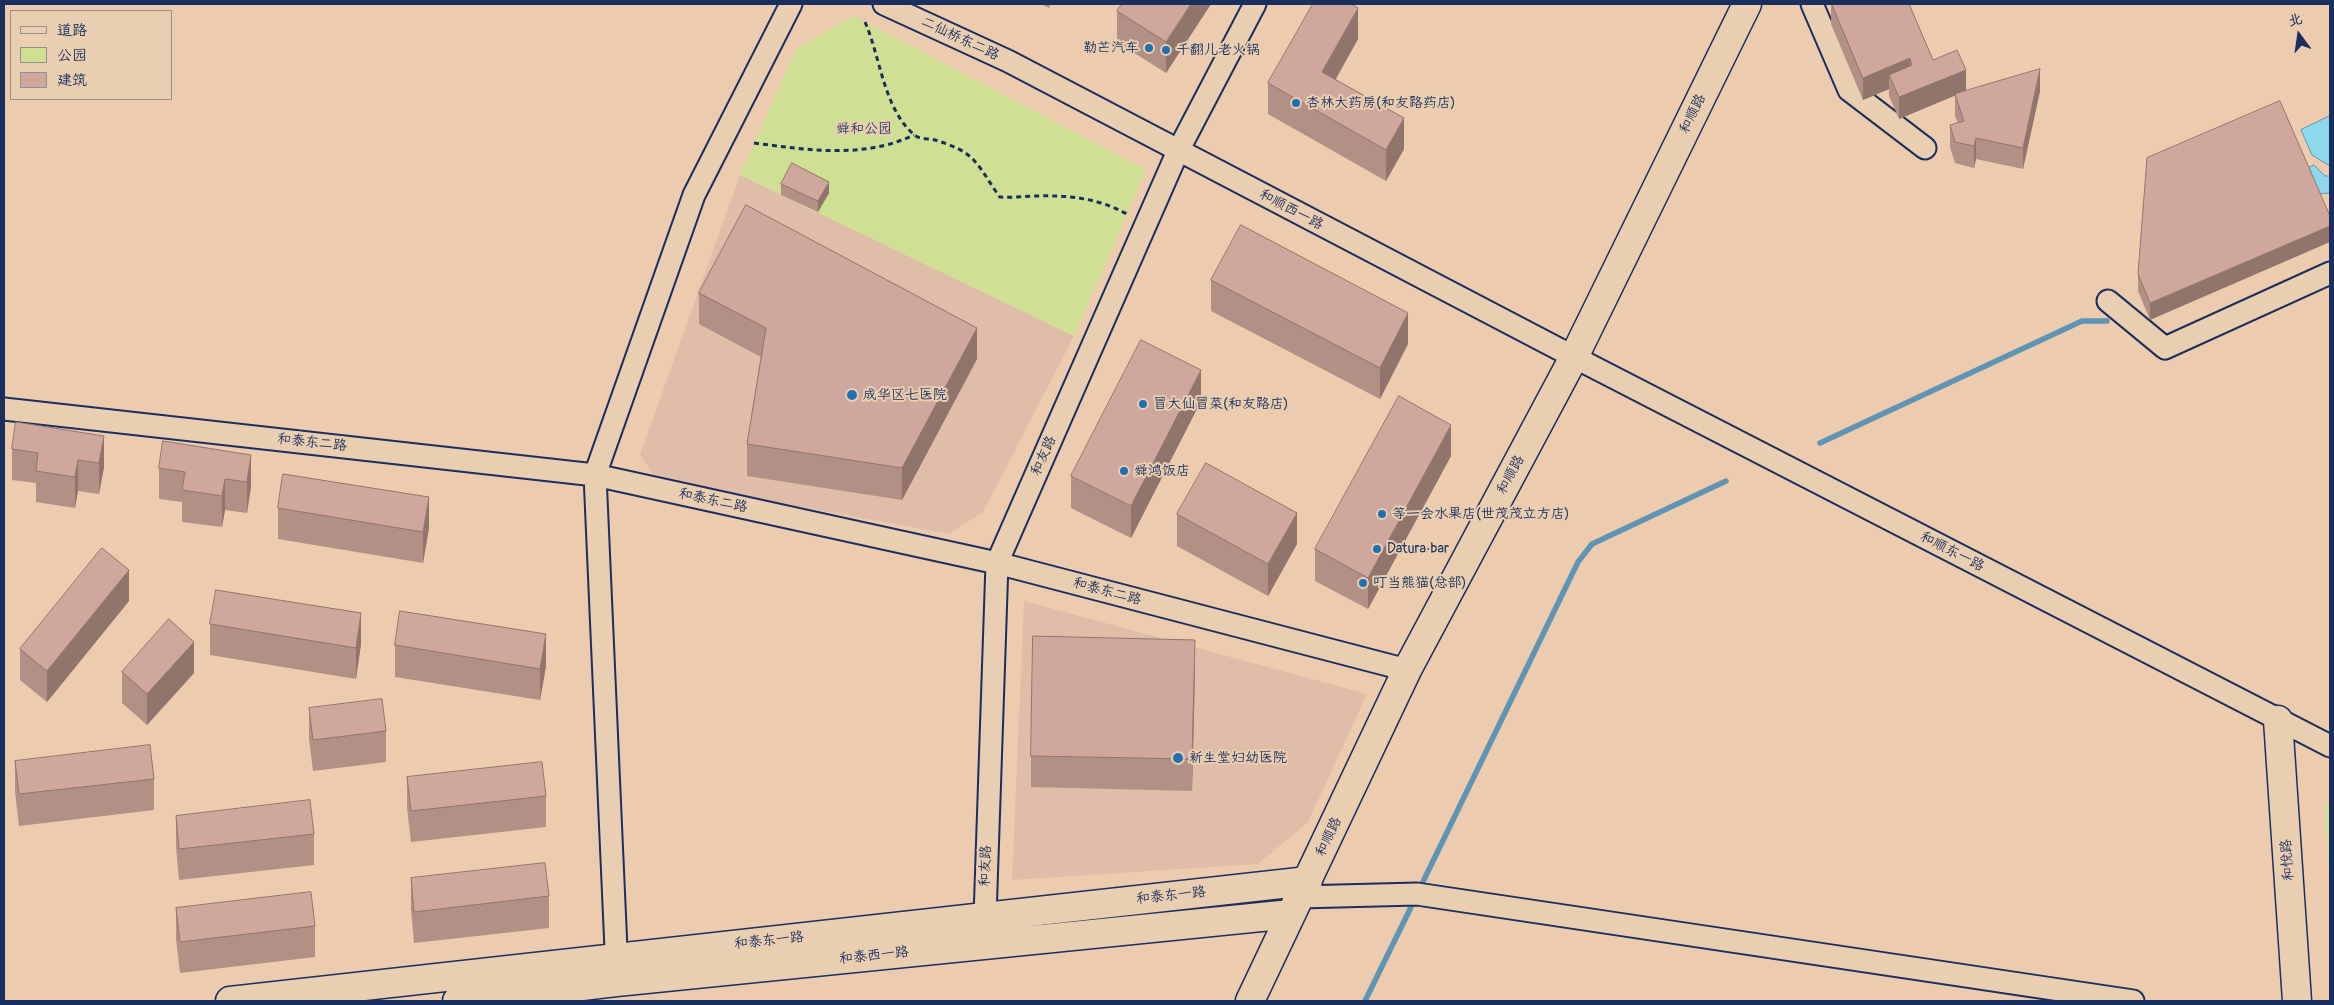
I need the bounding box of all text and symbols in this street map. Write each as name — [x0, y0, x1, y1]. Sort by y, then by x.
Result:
legend — [10, 10, 172, 100]
north arrow — [2274, 10, 2324, 60]
text: 北 — [2286, 10, 2304, 30]
street label: 二仙桥东二路 — [918, 14, 1002, 64]
text: 道路 — [57, 21, 87, 40]
place label: 勒芒汽车 — [1083, 40, 1139, 56]
marker: 勒芒汽车 — [1143, 42, 1155, 54]
place label: 千翻儿老火锅 — [1176, 42, 1260, 58]
marker: 千翻儿老火锅 — [1160, 44, 1172, 56]
text: 公园 — [57, 46, 87, 65]
text: 建筑 — [57, 71, 87, 90]
street label: 和顺路 — [1676, 91, 1710, 137]
place label: 杏林大药房(和友路药店) — [1306, 95, 1455, 111]
marker: 杏林大药房(和友路药店) — [1290, 97, 1302, 109]
park label: 舜和公园 — [836, 121, 892, 137]
street label: 和顺西一路 — [1256, 186, 1326, 234]
place label: 成华区七医院 — [863, 387, 947, 403]
marker: 成华区七医院 — [845, 388, 859, 402]
place label: 冒大仙冒菜(和友路店) — [1153, 396, 1288, 412]
marker: 冒大仙冒菜(和友路店) — [1137, 398, 1149, 410]
street label: 和泰东二路 — [276, 431, 348, 455]
street label: 和友路 — [1028, 433, 1060, 479]
street label: 和顺路 — [1494, 453, 1528, 497]
place label: 舜鸿饭店 — [1134, 463, 1190, 479]
marker: 舜鸿饭店 — [1118, 465, 1130, 477]
street label: 和泰东二路 — [677, 486, 749, 516]
place label: 等一会水果店(世茂茂立方店) — [1392, 506, 1569, 522]
marker: 等一会水果店(世茂茂立方店) — [1376, 508, 1388, 520]
street label: 和顺东一路 — [1917, 529, 1987, 575]
place label: Datura·bar — [1387, 541, 1449, 557]
marker: Datura·bar — [1371, 543, 1383, 555]
street label: 和泰东二路 — [1071, 575, 1143, 609]
place label: 叮当熊猫(总部) — [1373, 575, 1466, 591]
marker: 叮当熊猫(总部) — [1357, 577, 1369, 589]
place label: 新生堂妇幼医院 — [1189, 750, 1287, 766]
marker: 新生堂妇幼医院 — [1171, 751, 1185, 765]
street label: 和顺路 — [1313, 814, 1345, 860]
street label: 和悦路 — [2278, 838, 2298, 882]
street label: 和友路 — [977, 845, 995, 887]
street label: 和泰东一路 — [1135, 884, 1207, 908]
street label: 和泰东一路 — [733, 929, 805, 953]
street label: 和泰西一路 — [838, 944, 910, 968]

